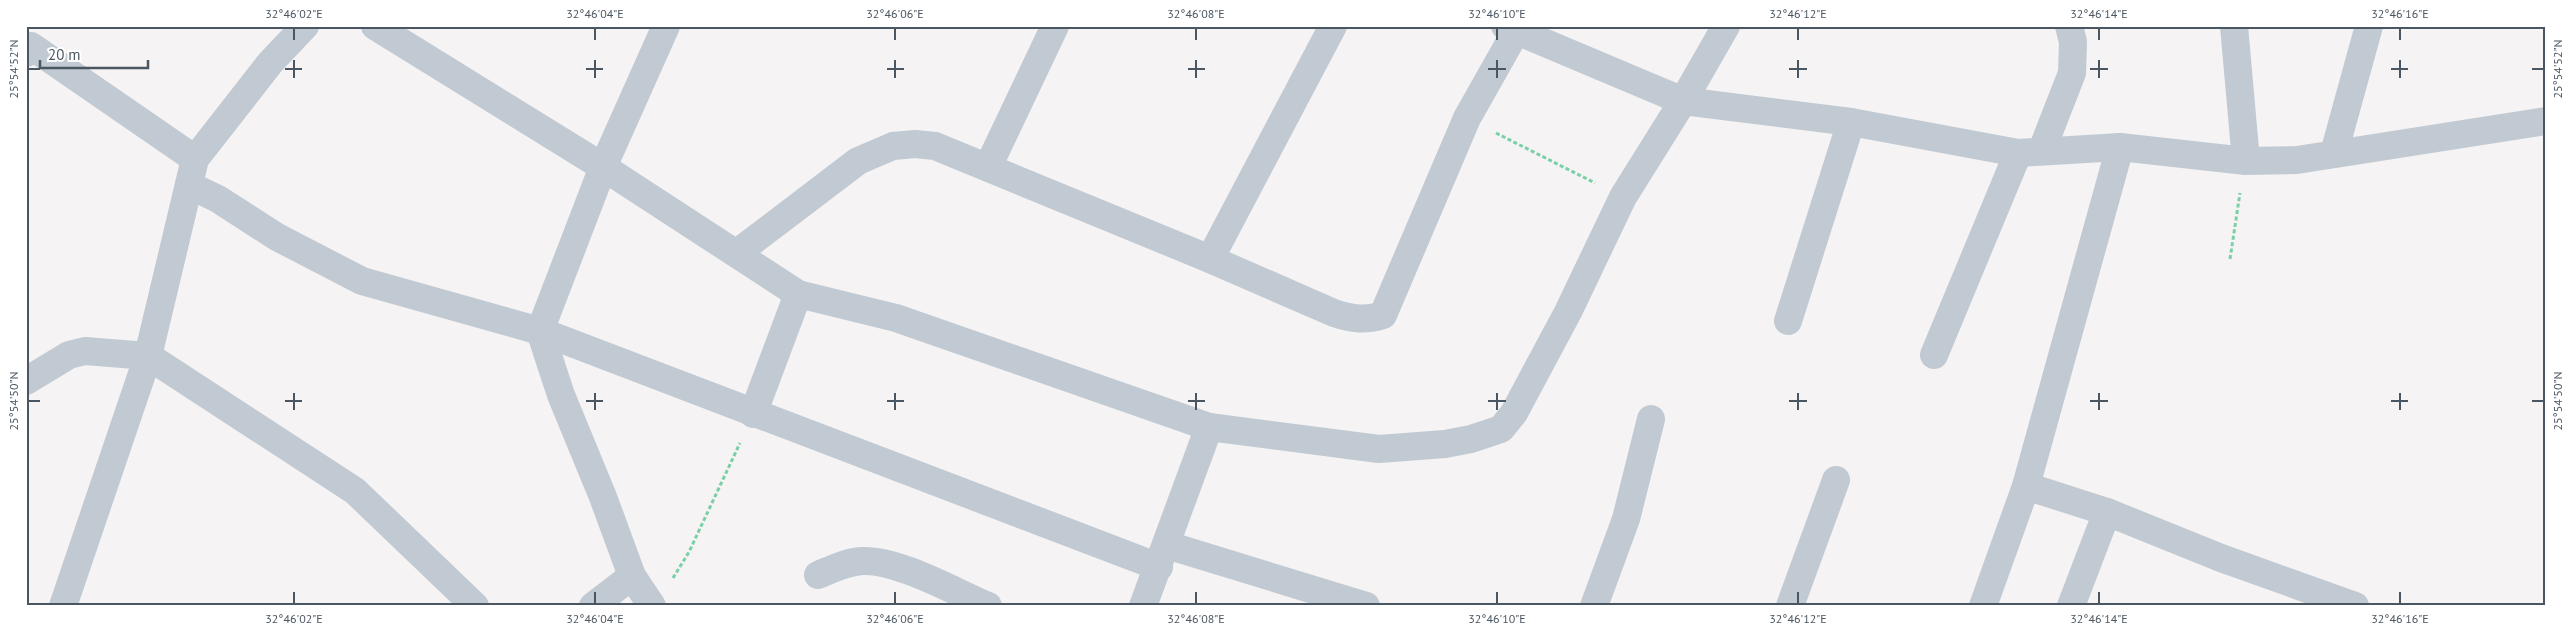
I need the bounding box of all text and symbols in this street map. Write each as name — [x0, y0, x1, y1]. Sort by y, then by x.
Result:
text: 32°46'02"E — [265, 6, 323, 21]
text: 32°46'04"E — [566, 6, 624, 21]
text: 32°46'06"E — [866, 6, 924, 21]
text: 32°46'08"E — [1167, 6, 1225, 21]
text: 32°46'10"E — [1468, 6, 1526, 21]
text: 32°46'12"E — [1769, 6, 1827, 21]
text: 32°46'14"E — [2070, 6, 2128, 21]
text: 32°46'16"E — [2371, 6, 2429, 21]
scale bar — [40, 38, 148, 70]
text: 25°54'52"N — [6, 39, 21, 99]
text: 25°54'52"N — [2550, 39, 2565, 99]
text: 20 m — [48, 45, 81, 64]
text: 25°54'50"N — [6, 371, 21, 431]
text: 25°54'50"N — [2550, 371, 2565, 431]
text: 32°46'02"E — [265, 611, 323, 626]
text: 32°46'04"E — [566, 611, 624, 626]
text: 32°46'06"E — [866, 611, 924, 626]
text: 32°46'08"E — [1167, 611, 1225, 626]
text: 32°46'10"E — [1468, 611, 1526, 626]
text: 32°46'12"E — [1769, 611, 1827, 626]
text: 32°46'14"E — [2070, 611, 2128, 626]
text: 32°46'16"E — [2371, 611, 2429, 626]

